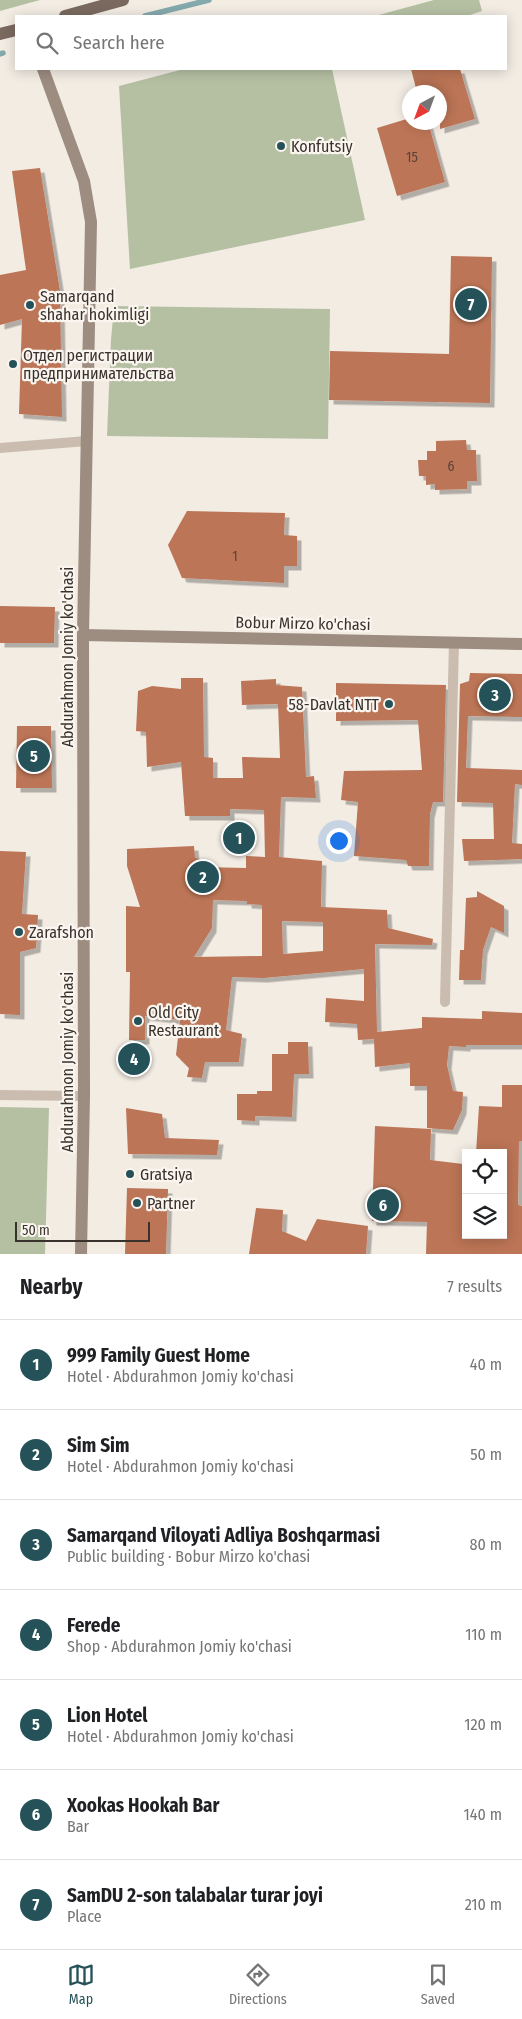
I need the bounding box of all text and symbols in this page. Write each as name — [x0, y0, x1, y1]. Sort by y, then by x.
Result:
search box — [15, 15, 507, 70]
icon: search — [33, 29, 61, 57]
text: Search here — [73, 31, 165, 54]
north arrow — [402, 85, 447, 130]
place label: Konfutsiy — [291, 137, 353, 156]
marker: Konfutsiy — [275, 140, 287, 152]
house number: 15 — [406, 149, 418, 166]
pin: 7 — [455, 285, 487, 323]
place label: Samarqand shahar hokimligi — [40, 287, 149, 324]
marker: Samarqand shahar hokimligi — [24, 299, 36, 311]
place label: Отдел регистрации предпринимательства — [23, 346, 174, 383]
marker: Отдел регистрации предпринимательства — [7, 358, 19, 370]
house number: 6 — [448, 458, 455, 475]
house number: 1 — [232, 548, 238, 565]
street label: Abdurahmon Jomiy ko'chasi — [58, 567, 77, 747]
street label: Bobur Mirzo ko'chasi — [235, 613, 371, 634]
pin: 3 — [479, 676, 511, 714]
place label: 58-Davlat NTT — [288, 695, 380, 714]
marker: 58-Davlat NTT — [383, 698, 395, 710]
pin: 5 — [18, 737, 50, 775]
pin: 1 — [223, 819, 255, 857]
your location — [326, 828, 352, 854]
pin: 2 — [187, 858, 219, 896]
place label: Zarafshon — [29, 923, 94, 942]
marker: Zarafshon — [13, 926, 25, 938]
street label: Abdurahmon Jomiy ko'chasi — [58, 972, 77, 1152]
place label: Old City Restaurant — [148, 1003, 220, 1040]
marker: Old City Restaurant — [132, 1015, 144, 1027]
pin: 4 — [118, 1040, 150, 1078]
map controls — [462, 1149, 507, 1239]
button: locate — [462, 1149, 507, 1194]
place label: Gratsiya — [140, 1165, 193, 1184]
marker: Gratsiya — [124, 1168, 136, 1180]
pin: 6 — [367, 1186, 399, 1224]
place label: Partner — [147, 1194, 196, 1213]
button: layers — [462, 1194, 507, 1239]
marker: Partner — [131, 1197, 143, 1209]
scale bar — [15, 1219, 150, 1242]
text: 50 m — [22, 1222, 50, 1239]
text: Nearby — [20, 1274, 82, 1300]
text: 7 results — [447, 1277, 502, 1296]
text: 999 Family Guest Home — [67, 1344, 250, 1367]
text: 1 — [33, 1355, 39, 1374]
text: 40 m — [470, 1355, 502, 1374]
text: Hotel · Abdurahmon Jomiy ko'chasi — [67, 1367, 294, 1386]
text: Sim Sim — [67, 1434, 130, 1457]
text: 2 — [32, 1445, 40, 1464]
text: 50 m — [470, 1445, 502, 1464]
text: Hotel · Abdurahmon Jomiy ko'chasi — [67, 1457, 294, 1476]
text: Samarqand Viloyati Adliya Boshqarmasi — [67, 1524, 380, 1547]
text: 3 — [32, 1535, 40, 1554]
text: 80 m — [470, 1535, 502, 1554]
text: Public building · Bobur Mirzo ko'chasi — [67, 1547, 310, 1566]
text: Ferede — [67, 1614, 120, 1637]
text: 4 — [32, 1625, 40, 1644]
text: 110 m — [465, 1625, 502, 1644]
text: Shop · Abdurahmon Jomiy ko'chasi — [67, 1637, 292, 1656]
text: Lion Hotel — [67, 1704, 148, 1727]
text: 5 — [32, 1715, 40, 1734]
text: 120 m — [464, 1715, 502, 1734]
text: Hotel · Abdurahmon Jomiy ko'chasi — [67, 1727, 294, 1746]
text: Xookas Hookah Bar — [67, 1794, 220, 1817]
text: 6 — [32, 1805, 40, 1824]
text: 140 m — [464, 1805, 502, 1824]
text: Bar — [67, 1817, 89, 1836]
text: SamDU 2-son talabalar turar joyi — [67, 1884, 323, 1907]
text: 7 — [33, 1895, 39, 1914]
text: 210 m — [465, 1895, 502, 1914]
text: Place — [67, 1907, 102, 1926]
tab: Map — [67, 1961, 95, 2008]
tab: Directions — [229, 1961, 287, 2008]
tab: Saved — [421, 1961, 455, 2008]

